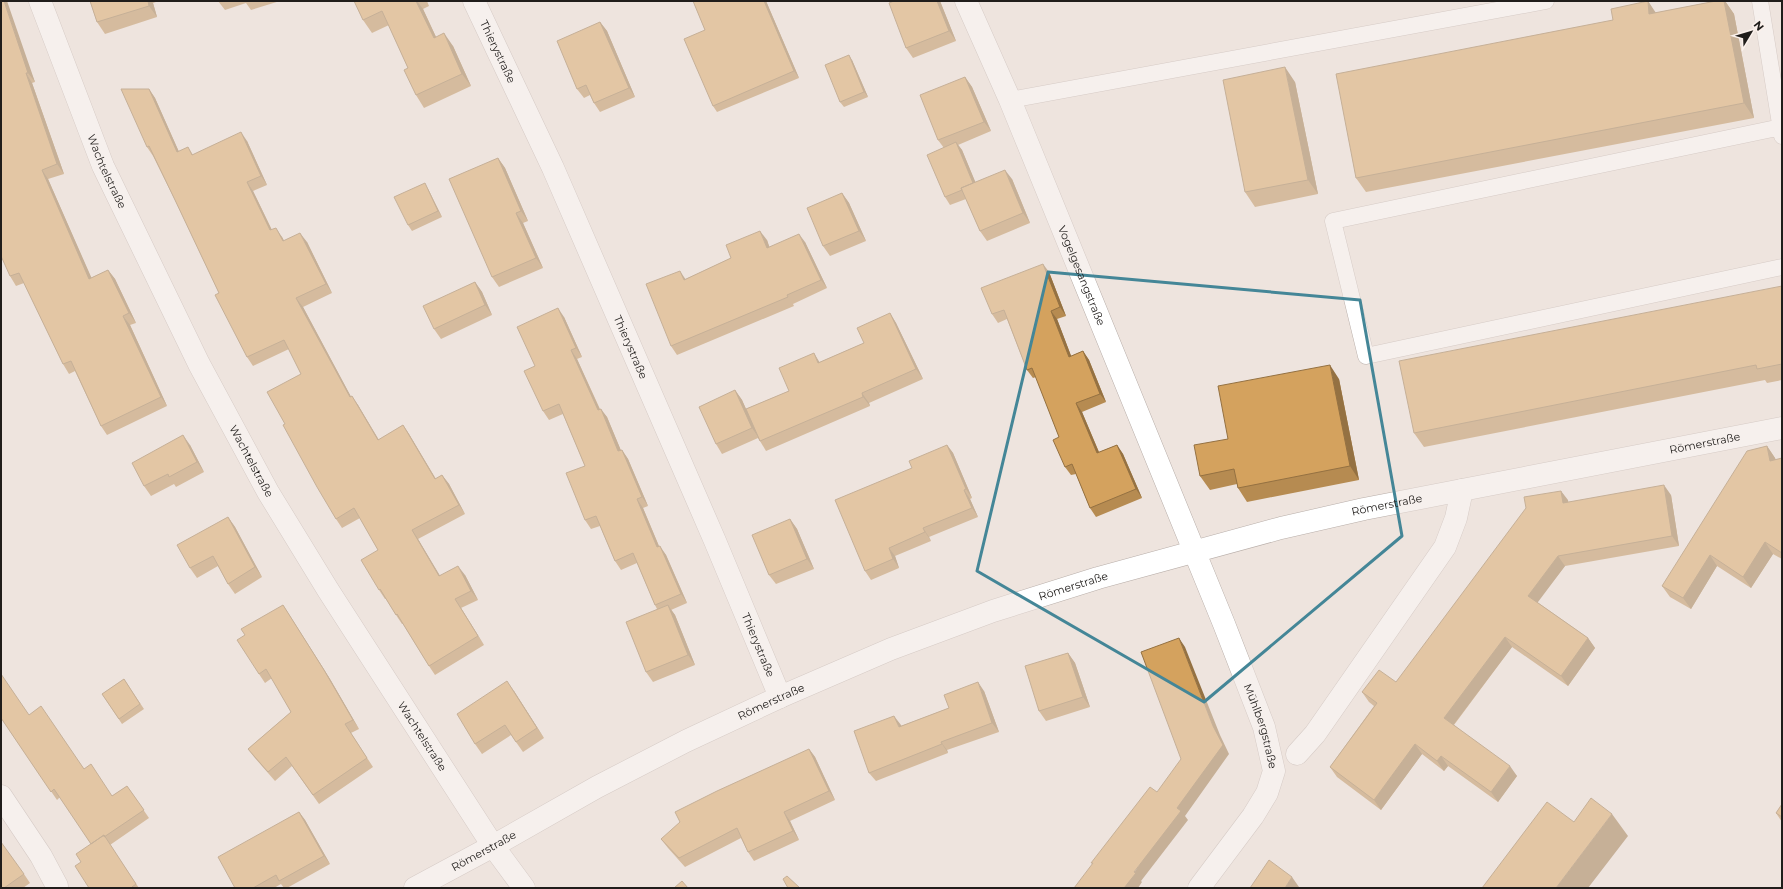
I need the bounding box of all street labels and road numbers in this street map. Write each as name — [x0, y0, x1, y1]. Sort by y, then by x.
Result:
street label: Thierystraße — [477, 18, 519, 86]
street label: Wachtelstraße — [84, 132, 130, 211]
street label: Vogelgesangstraße — [1055, 224, 1108, 328]
street label: Thierystraße — [611, 313, 651, 381]
street label: Wachtelstraße — [226, 423, 277, 500]
street label: Römerstraße — [1668, 429, 1742, 457]
street label: Römerstraße — [1350, 491, 1424, 519]
street label: Römerstraße — [1037, 569, 1110, 603]
street label: Thierystraße — [739, 611, 778, 679]
street label: Römerstraße — [735, 680, 807, 723]
street label: Mühlbergstraße — [1241, 681, 1280, 770]
street label: Wachtelstraße — [395, 699, 450, 774]
street label: Römerstraße — [449, 827, 519, 874]

